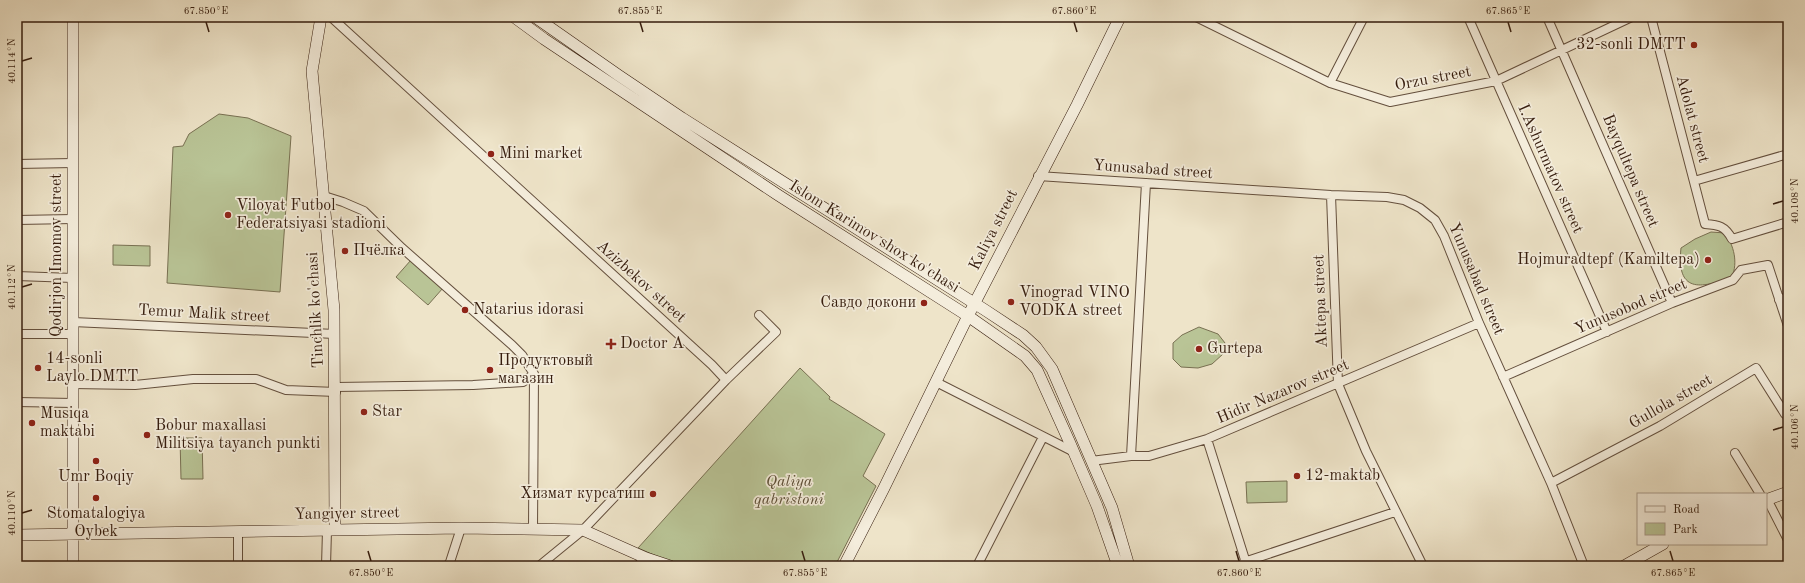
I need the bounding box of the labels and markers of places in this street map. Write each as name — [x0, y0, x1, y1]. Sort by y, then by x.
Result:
place label: 32-sonli DMTT — [1576, 37, 1686, 53]
marker: 32-sonli DMTT — [1689, 40, 1699, 50]
place label: Mini market — [499, 146, 583, 162]
marker: Mini market — [486, 149, 496, 159]
place label: Viloyat Futbol Federatsiyasi stadioni — [236, 198, 386, 232]
marker: Viloyat Futbol Federatsiyasi stadioni — [223, 210, 233, 220]
place label: Пчёлка — [353, 243, 405, 259]
marker: Пчёлка — [340, 246, 350, 256]
place label: Hojmuradtepf (Kamiltepa) — [1517, 251, 1700, 268]
marker: Hojmuradtepf (Kamiltepa) — [1703, 255, 1713, 265]
place label: Vinograd VINO VODKA street — [1019, 285, 1130, 319]
place label: Савдо докони — [820, 295, 916, 311]
marker: Vinograd VINO VODKA street — [1006, 297, 1016, 307]
marker: Савдо докони — [919, 298, 929, 308]
place label: Natarius idorasi — [473, 302, 584, 318]
marker: Natarius idorasi — [460, 305, 470, 315]
place label: Doctor A — [620, 336, 684, 352]
marker: Doctor A — [605, 338, 617, 350]
place label: Gurtepa — [1207, 341, 1263, 357]
marker: Gurtepa — [1194, 344, 1204, 354]
place label: 14-sonli Laylo DMTT — [46, 351, 138, 385]
place label: Продуктовый магазин — [498, 353, 593, 387]
marker: 14-sonli Laylo DMTT — [33, 363, 43, 373]
marker: Продуктовый магазин — [485, 365, 495, 375]
place label: Star — [372, 404, 402, 420]
place label: Musiqa maktabi — [40, 406, 95, 440]
marker: Star — [359, 407, 369, 417]
marker: Musiqa maktabi — [27, 418, 37, 428]
place label: Bobur maxallasi Militsiya tayanch punkti — [155, 418, 320, 452]
marker: Bobur maxallasi Militsiya tayanch punkti — [142, 430, 152, 440]
marker: Umr Boqiy — [91, 456, 101, 466]
place label: 12-maktab — [1305, 468, 1380, 484]
place label: Umr Boqiy — [58, 469, 135, 485]
marker: 12-maktab — [1292, 471, 1302, 481]
place label: Хизмат курсатиш — [520, 486, 645, 502]
marker: Хизмат курсатиш — [648, 489, 658, 499]
marker: Stomatalogiya Oybek — [91, 493, 101, 503]
place label: Stomatalogiya Oybek — [47, 506, 145, 540]

